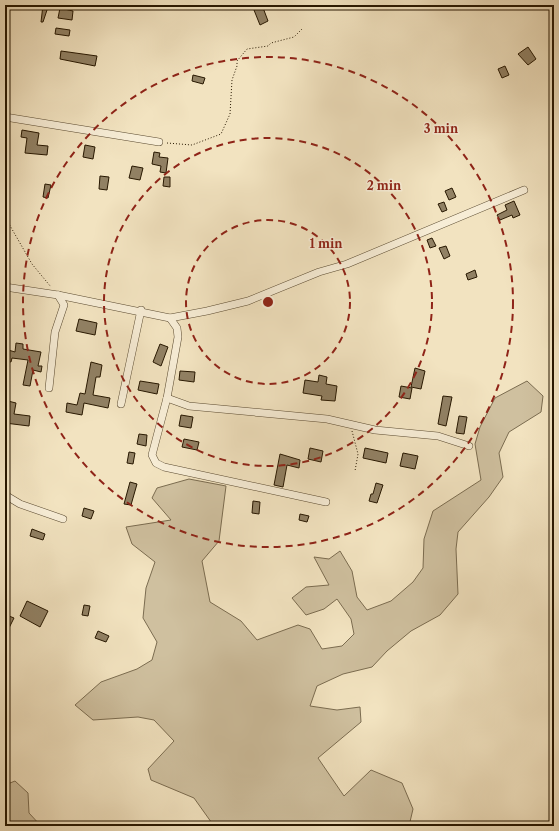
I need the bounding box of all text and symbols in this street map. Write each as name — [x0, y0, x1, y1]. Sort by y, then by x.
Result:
text: 3 min — [424, 121, 459, 136]
text: 2 min — [367, 178, 402, 193]
text: 1 min — [310, 236, 343, 251]
centre of rings — [261, 295, 275, 309]

